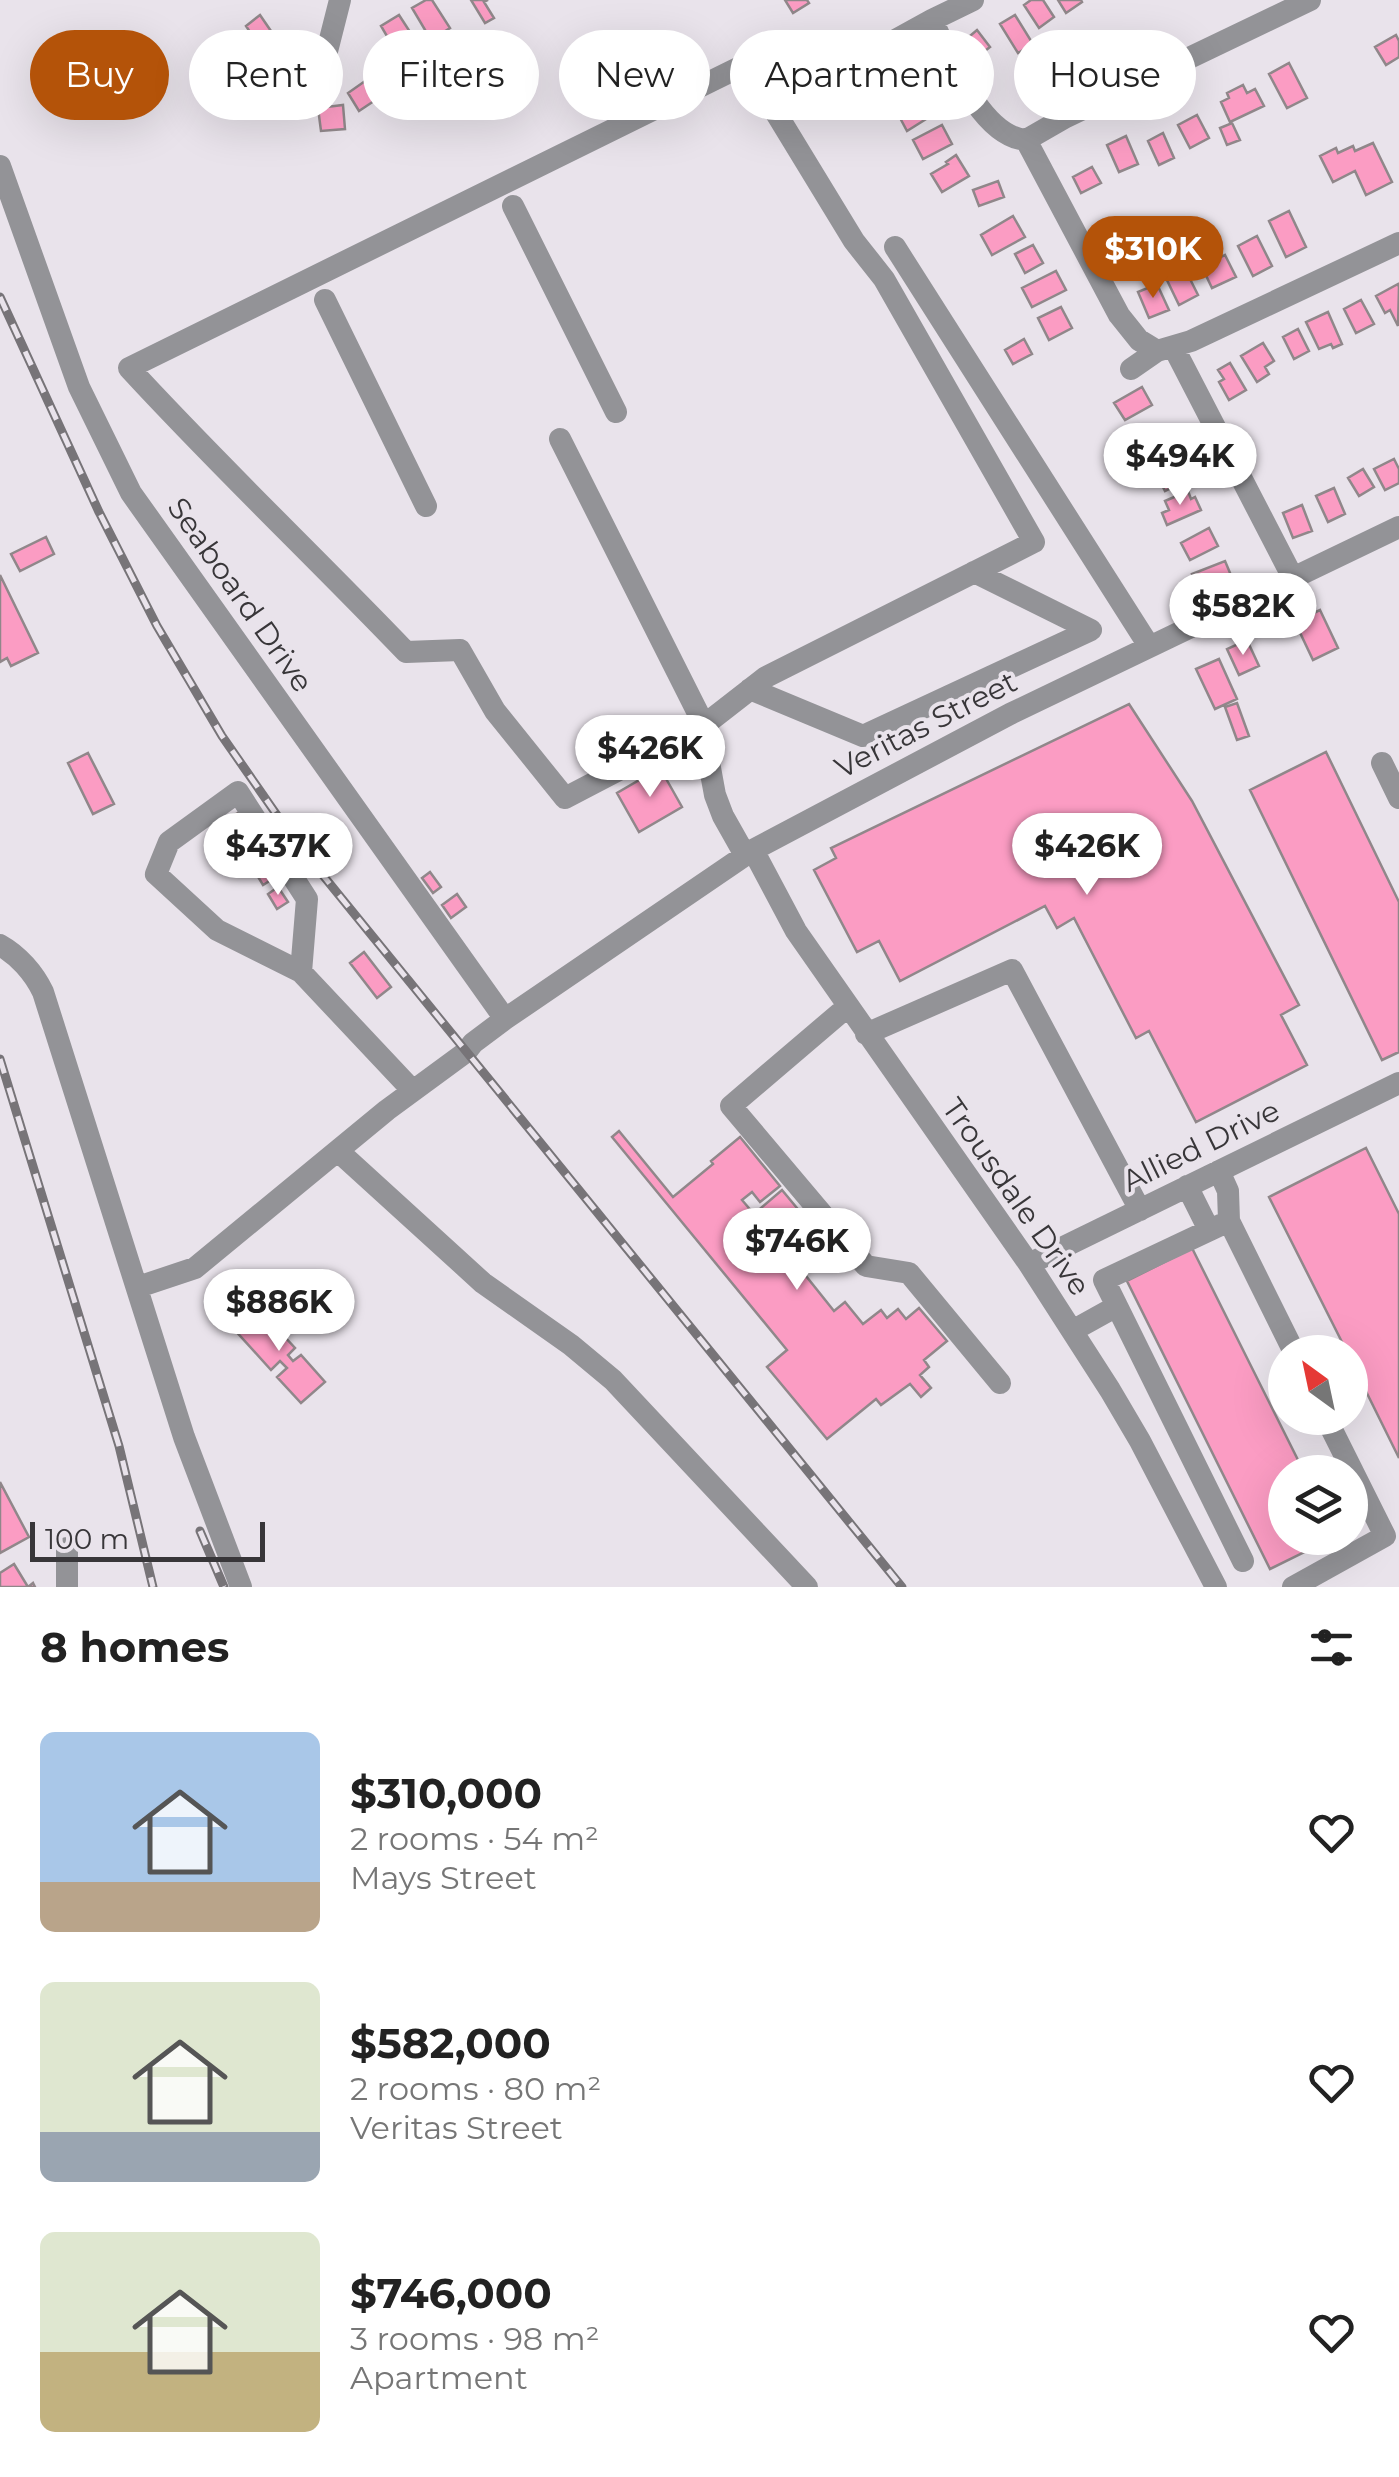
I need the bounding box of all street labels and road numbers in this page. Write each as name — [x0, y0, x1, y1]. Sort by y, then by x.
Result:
street label: Seaboard Drive — [160, 490, 321, 699]
street label: Veritas Street — [828, 663, 1023, 786]
street label: Trousdale Drive — [935, 1091, 1098, 1303]
street label: Allied Drive — [1116, 1092, 1286, 1200]

